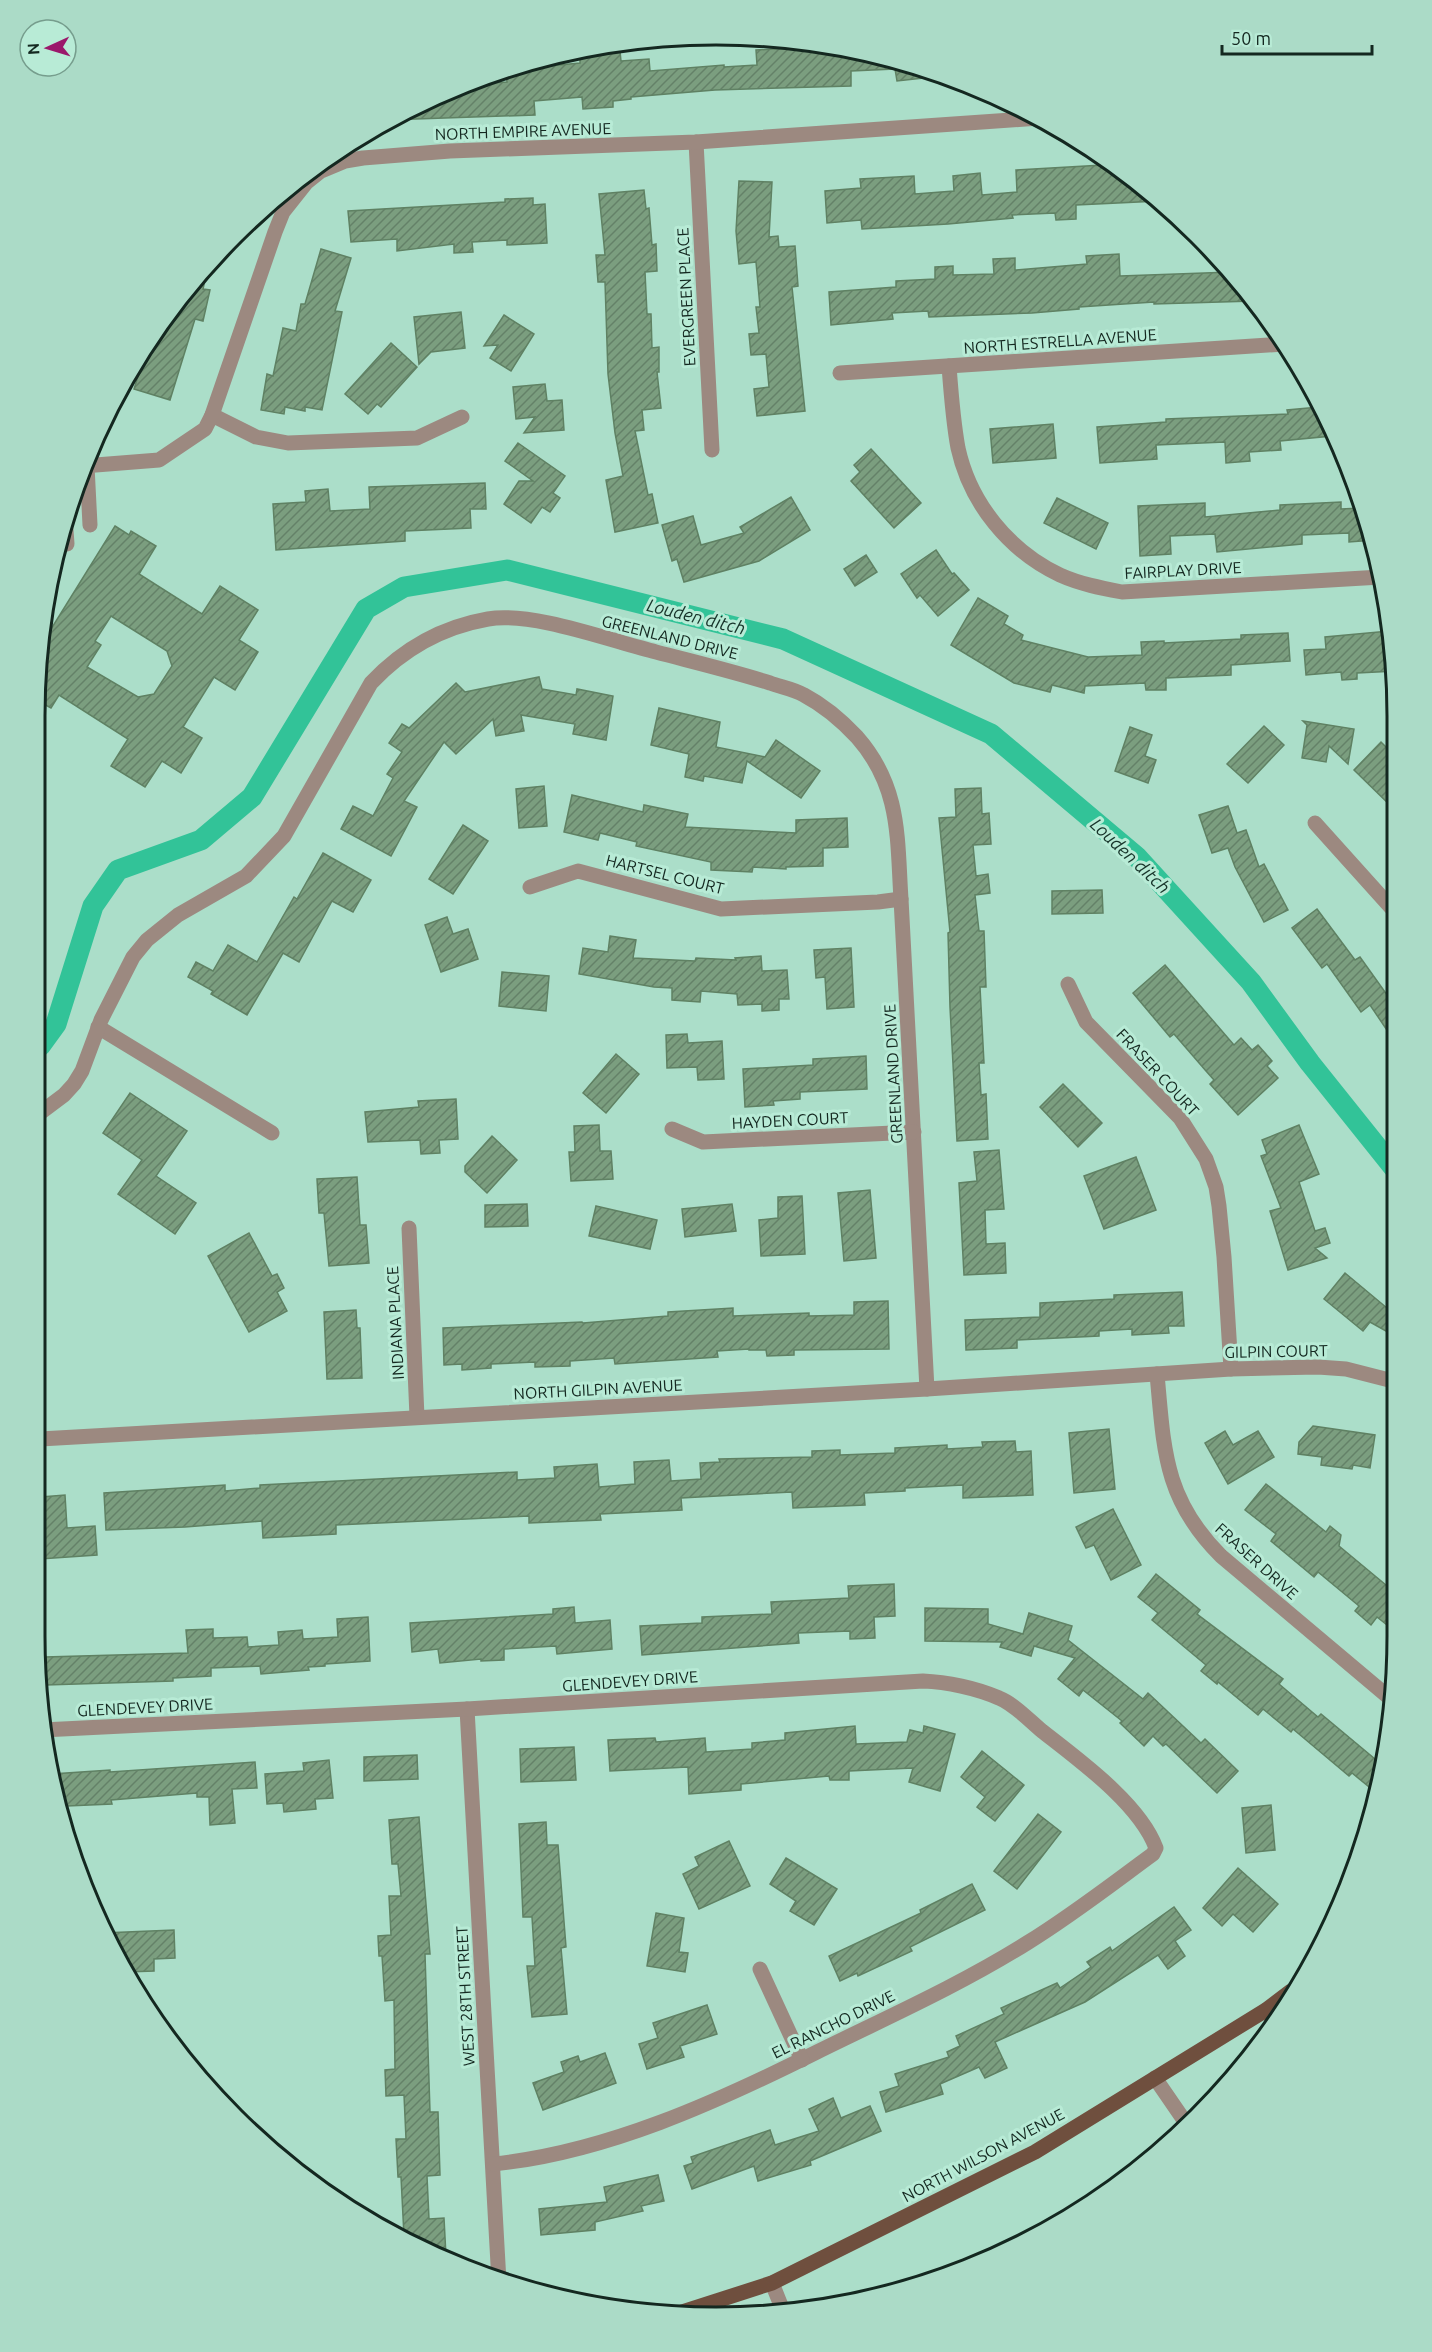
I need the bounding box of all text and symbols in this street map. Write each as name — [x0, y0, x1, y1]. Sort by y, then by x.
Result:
north arrow — [18, 18, 78, 78]
scale bar — [1222, 18, 1372, 56]
text: 50 m — [1231, 28, 1271, 48]
text: N — [24, 42, 42, 56]
street label: NORTH EMPIRE AVENUE — [434, 119, 612, 143]
street label: EVERGREEN PLACE — [673, 227, 699, 367]
street label: NORTH ESTRELLA AVENUE — [963, 325, 1157, 357]
street label: FAIRPLAY DRIVE — [1124, 558, 1242, 582]
water label: Louden ditch — [645, 594, 748, 638]
street label: GREENLAND DRIVE — [600, 611, 740, 663]
water label: Louden ditch — [1087, 814, 1174, 897]
street label: HARTSEL COURT — [604, 851, 726, 897]
street label: GREENLAND DRIVE — [880, 1004, 906, 1144]
street label: FRASER COURT — [1113, 1025, 1203, 1119]
street label: HAYDEN COURT — [731, 1108, 849, 1132]
street label: INDIANA PLACE — [383, 1266, 407, 1380]
street label: GILPIN COURT — [1224, 1341, 1328, 1361]
street label: NORTH GILPIN AVENUE — [513, 1376, 683, 1402]
street label: FRASER DRIVE — [1212, 1519, 1302, 1603]
street label: GLENDEVEY DRIVE — [562, 1667, 698, 1695]
street label: GLENDEVEY DRIVE — [77, 1694, 213, 1720]
street label: WEST 28TH STREET — [452, 1925, 478, 2067]
street label: EL RANCHO DRIVE — [769, 1986, 897, 2062]
street label: NORTH WILSON AVENUE — [899, 2105, 1067, 2205]

